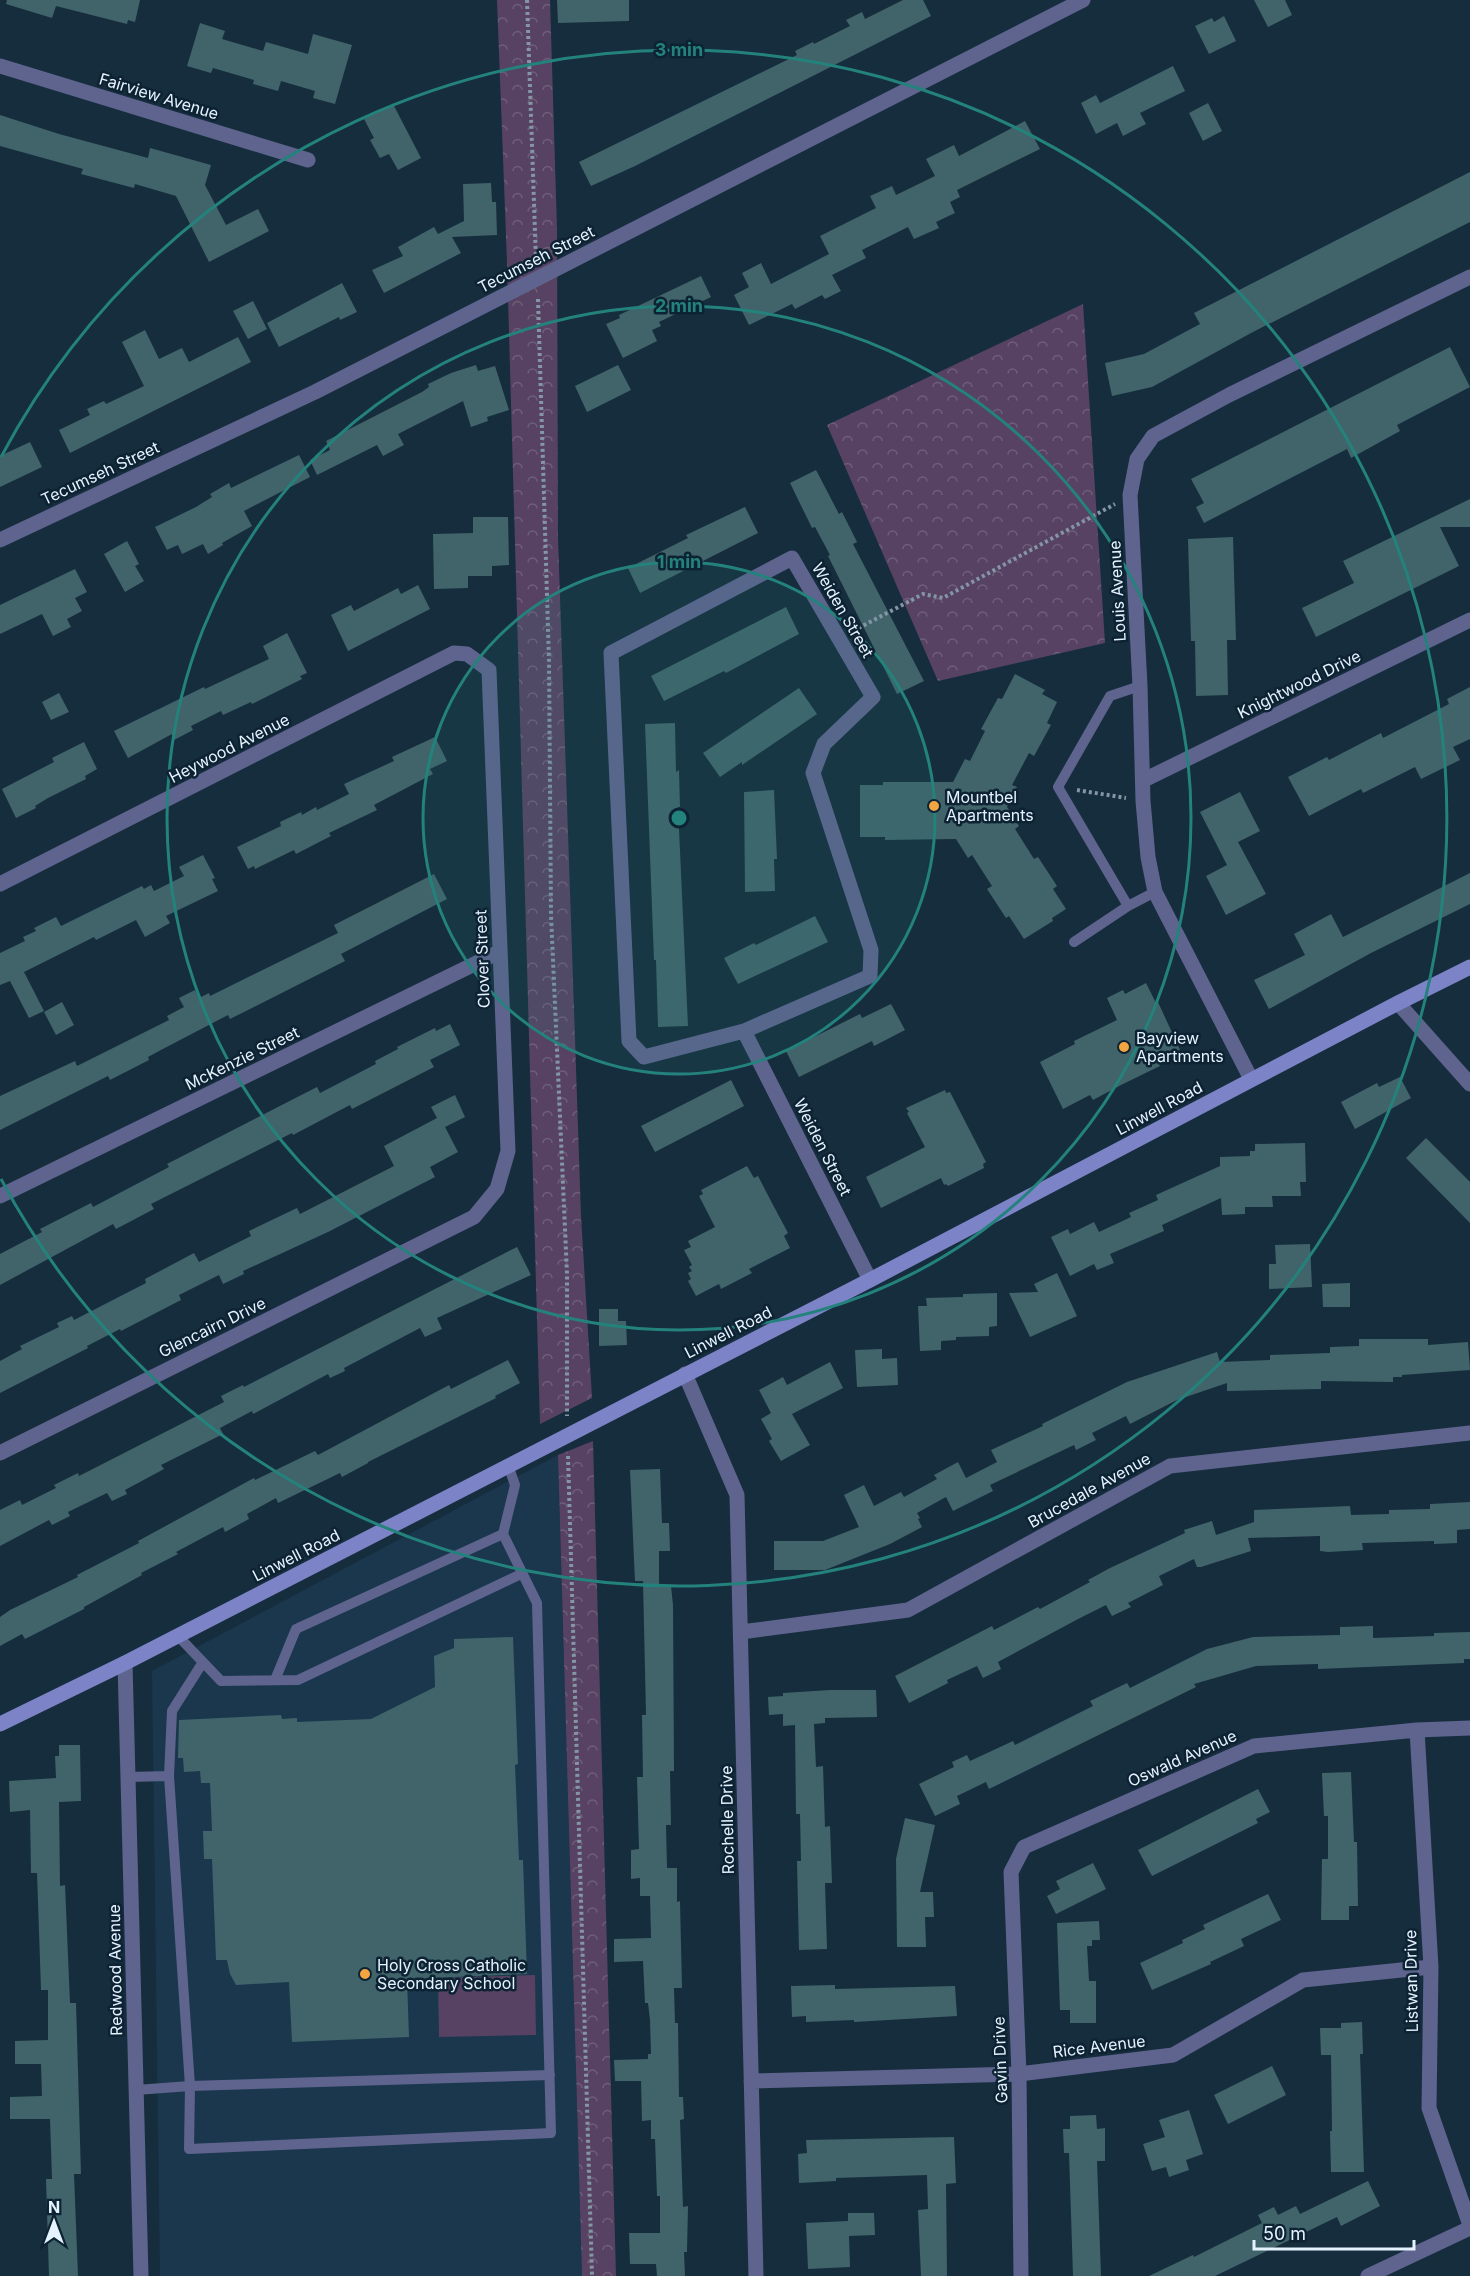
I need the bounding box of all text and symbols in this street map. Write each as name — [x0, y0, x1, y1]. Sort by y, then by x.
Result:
text: 3 min — [655, 39, 703, 60]
street label: Fairview Avenue — [97, 68, 221, 124]
street label: Tecumseh Street — [474, 221, 598, 297]
text: 2 min — [655, 295, 703, 316]
street label: Tecumseh Street — [38, 437, 162, 509]
street label: Louis Avenue — [1104, 540, 1130, 642]
text: 1 min — [657, 551, 701, 572]
street label: Weiden Street — [808, 559, 878, 661]
street label: Knightwood Drive — [1234, 645, 1364, 723]
street label: Heywood Avenue — [165, 709, 293, 787]
place label: Mountbel Apartments — [946, 787, 1034, 825]
marker: Mountbel Apartments — [927, 799, 941, 813]
centre of rings — [669, 808, 689, 828]
street label: Clover Street — [470, 909, 494, 1009]
street label: McKenzie Street — [182, 1022, 302, 1094]
place label: Bayview Apartments — [1136, 1028, 1224, 1066]
marker: Bayview Apartments — [1117, 1040, 1131, 1054]
street label: Linwell Road — [1112, 1077, 1206, 1139]
street label: Weiden Street — [790, 1095, 856, 1199]
street label: Glencairn Drive — [155, 1292, 269, 1362]
street label: Linwell Road — [681, 1301, 775, 1363]
street label: Brucedale Avenue — [1024, 1448, 1154, 1532]
street label: Linwell Road — [249, 1524, 343, 1586]
street label: Oswald Avenue — [1124, 1725, 1240, 1791]
street label: Rochelle Drive — [716, 1765, 738, 1875]
street label: Redwood Avenue — [104, 1904, 126, 2036]
street label: Listwan Drive — [1400, 1930, 1422, 2032]
place label: Holy Cross Catholic Secondary School — [377, 1955, 526, 1993]
marker: Holy Cross Catholic Secondary School — [358, 1967, 372, 1981]
street label: Gavin Drive — [988, 2016, 1012, 2104]
street label: Rice Avenue — [1051, 2030, 1147, 2062]
north arrow — [24, 2192, 84, 2252]
text: N — [48, 2197, 60, 2217]
scale bar — [1254, 2213, 1414, 2251]
text: 50 m — [1263, 2223, 1306, 2244]

